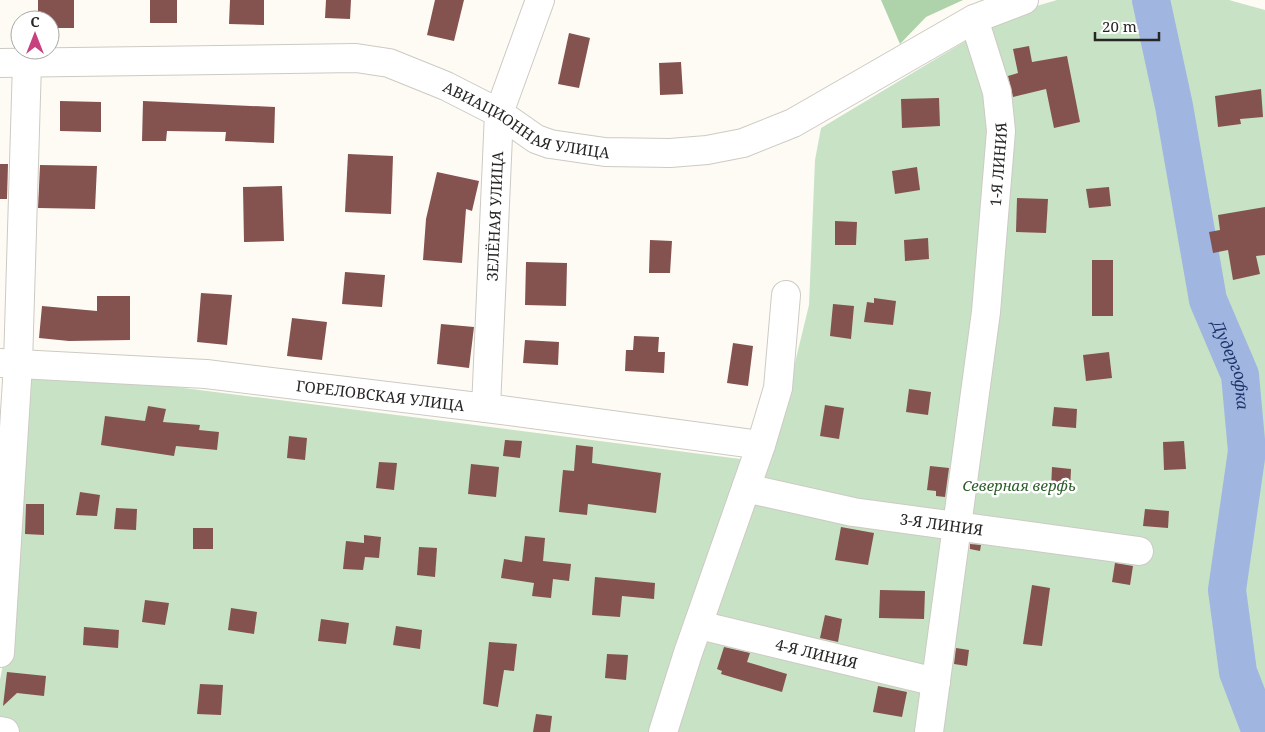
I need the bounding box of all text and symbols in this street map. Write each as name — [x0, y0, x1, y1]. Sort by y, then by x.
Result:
north arrow — [10, 10, 60, 60]
scale bar — [1095, 10, 1159, 42]
text: С — [30, 12, 40, 31]
text: 20 m — [1102, 16, 1137, 36]
street label: АВИАЦИОННАЯ УЛИЦА — [440, 76, 612, 163]
street label: 1-Я ЛИНИЯ — [985, 121, 1011, 207]
street label: ЗЕЛЁНАЯ УЛИЦА — [482, 150, 507, 282]
water label: Дудергофка — [1206, 315, 1254, 411]
street label: ГОРЕЛОВСКАЯ УЛИЦА — [295, 375, 466, 415]
park label: Северная верфь — [962, 475, 1076, 495]
street label: 3-Я ЛИНИЯ — [899, 508, 985, 540]
street label: 4-Я ЛИНИЯ — [774, 634, 860, 673]

